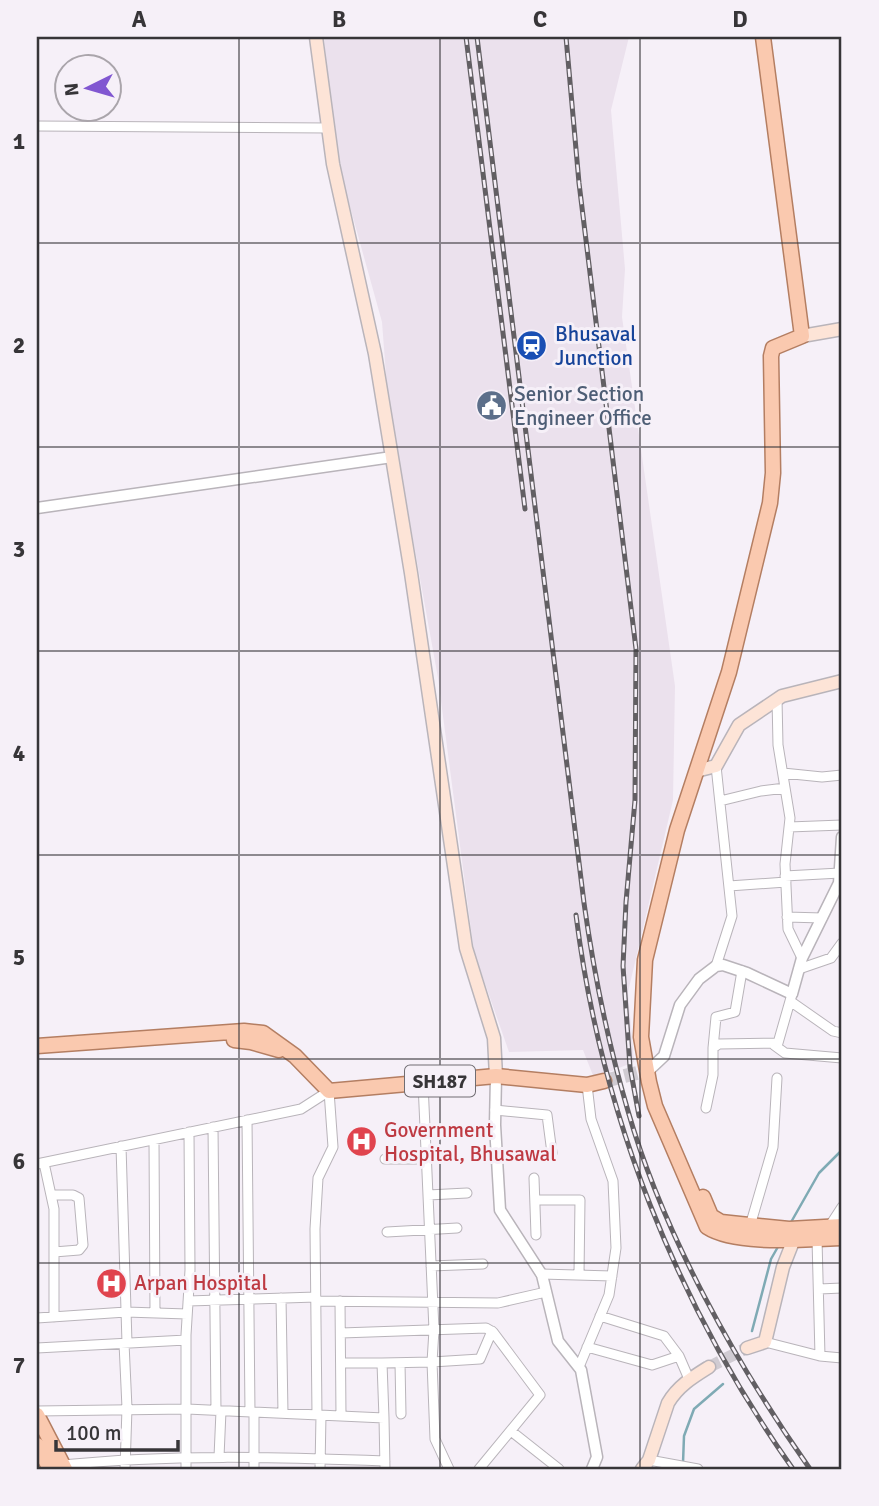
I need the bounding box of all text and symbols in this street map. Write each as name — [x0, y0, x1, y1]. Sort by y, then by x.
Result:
text: A — [132, 5, 147, 34]
text: B — [332, 5, 346, 34]
text: C — [533, 5, 547, 34]
text: D — [732, 5, 748, 34]
north arrow — [52, 52, 122, 122]
text: N — [60, 82, 85, 97]
text: 1 — [13, 127, 25, 156]
place label: Bhusaval Junction — [555, 321, 636, 371]
station icon: Bhusaval Junction — [515, 329, 549, 363]
text: 2 — [13, 331, 25, 360]
place label: Senior Section Engineer Office — [514, 381, 652, 431]
public building icon: Senior Section Engineer Office — [474, 389, 508, 423]
text: 3 — [13, 535, 25, 564]
text: 4 — [13, 739, 25, 768]
text: 5 — [13, 943, 25, 972]
road number: SH187 — [405, 1065, 475, 1096]
place label: Government Hospital, Bhusawal — [384, 1117, 556, 1167]
hospital icon: Government Hospital, Bhusawal — [344, 1125, 378, 1159]
text: 6 — [13, 1147, 25, 1176]
hospital icon: Arpan Hospital — [94, 1266, 128, 1300]
place label: Arpan Hospital — [134, 1270, 268, 1296]
text: 7 — [13, 1351, 25, 1380]
scale bar — [56, 1408, 178, 1452]
text: 100 m — [66, 1420, 121, 1446]

